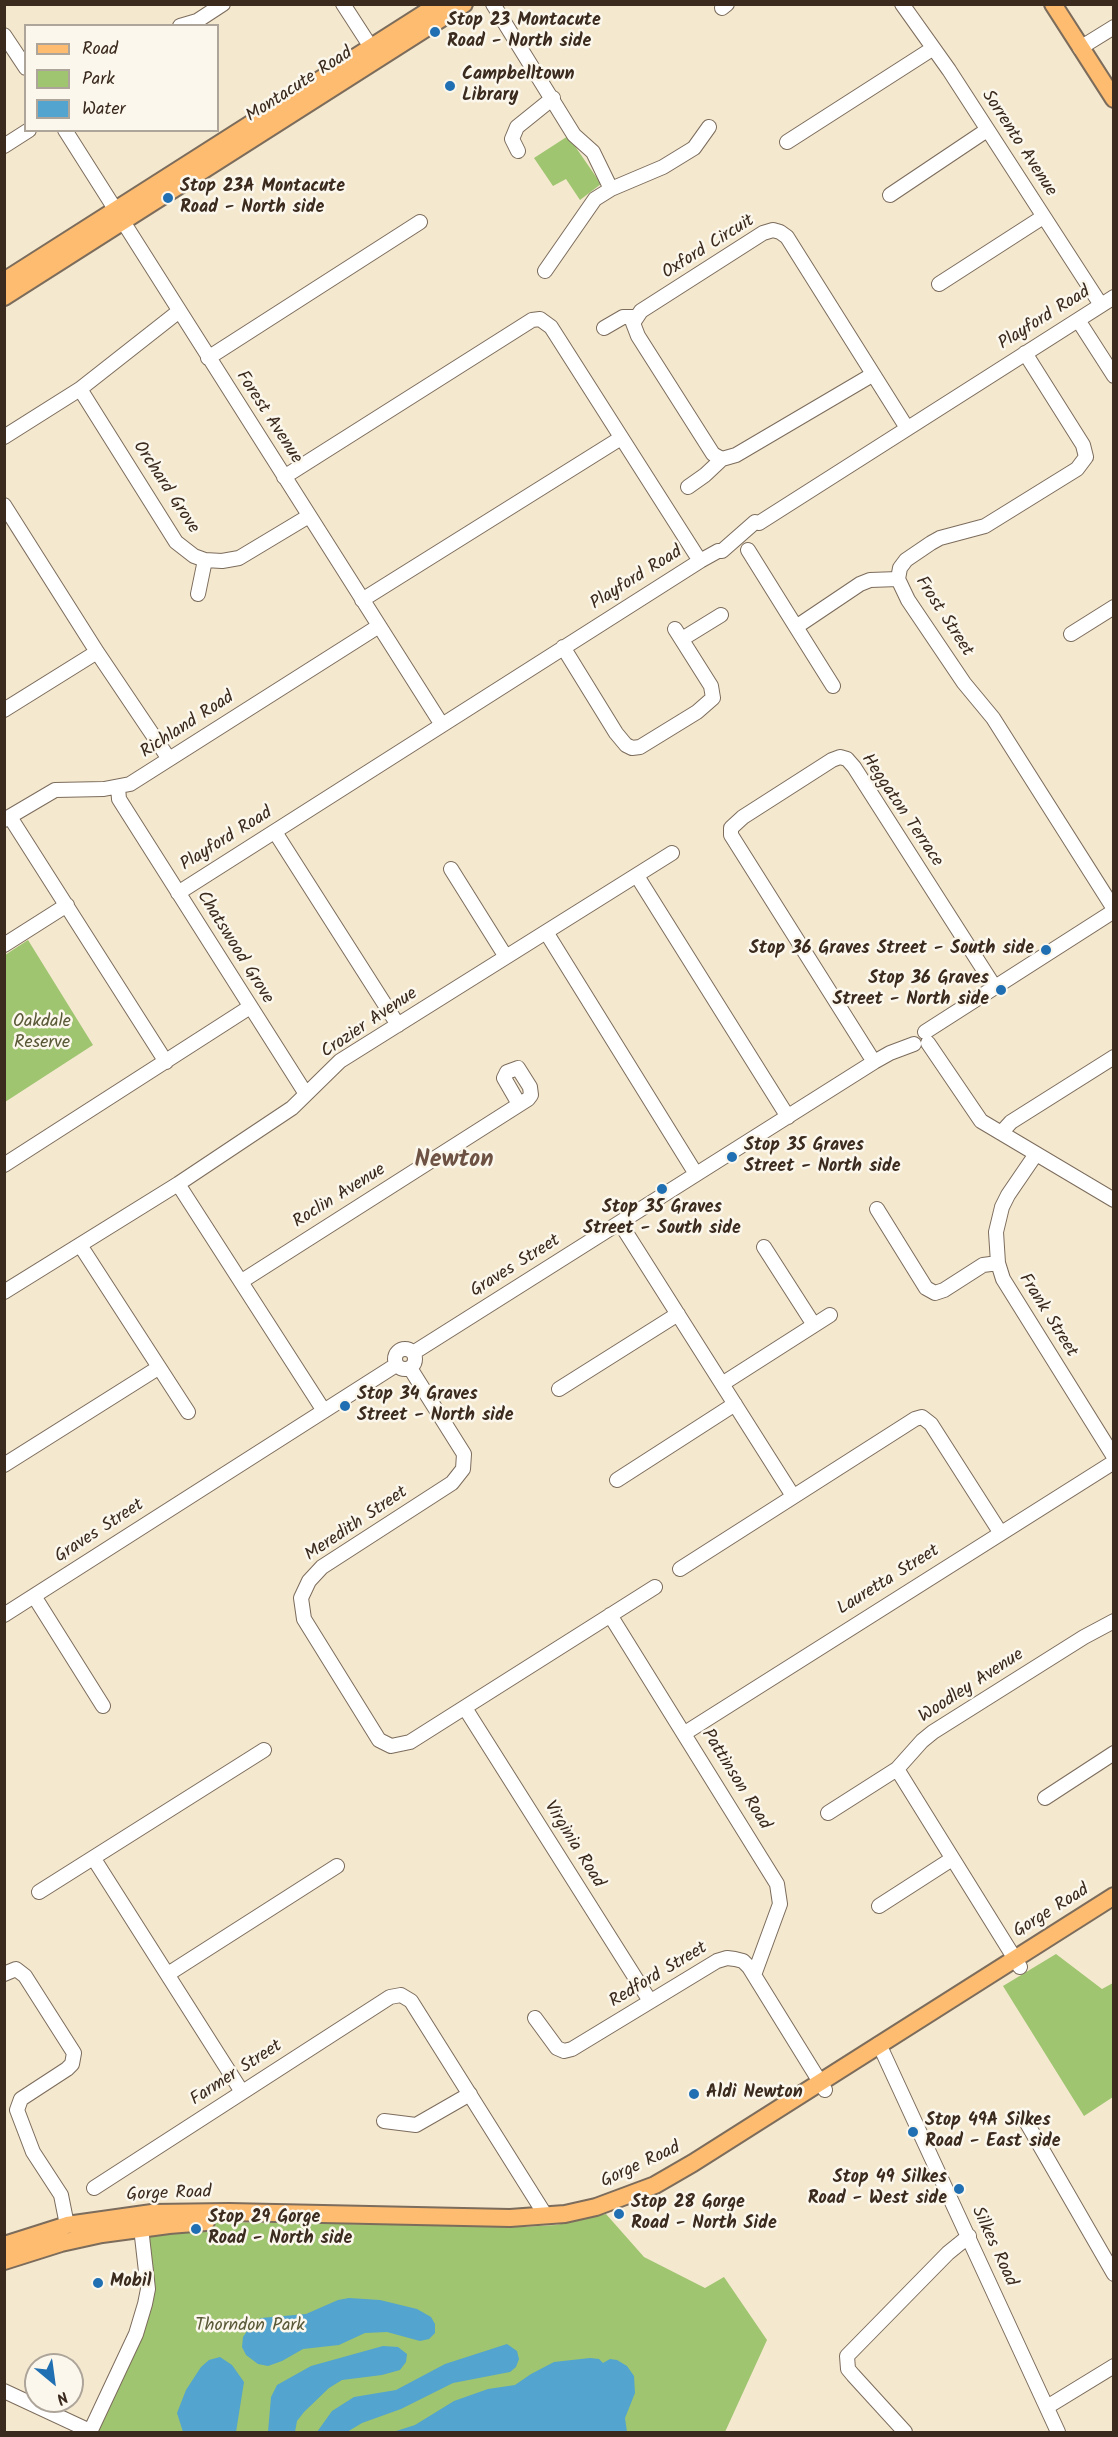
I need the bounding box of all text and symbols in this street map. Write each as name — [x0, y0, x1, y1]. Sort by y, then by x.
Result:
place label: Stop 23 Montacute Road - North side — [447, 11, 601, 54]
legend — [24, 24, 219, 132]
marker: Stop 23 Montacute Road - North side — [428, 25, 442, 39]
text: Road — [82, 35, 118, 64]
street label: Montacute Road — [243, 44, 357, 128]
text: Park — [82, 65, 115, 94]
place label: Campbelltown Library — [462, 65, 574, 107]
marker: Campbelltown Library — [443, 79, 457, 93]
street label: Sorrento Avenue — [976, 87, 1060, 201]
text: Water — [82, 95, 126, 124]
place label: Stop 23A Montacute Road - North side — [180, 177, 345, 219]
marker: Stop 23A Montacute Road - North side — [161, 191, 175, 205]
street label: Oxford Circuit — [659, 211, 759, 285]
street label: Playford Road — [995, 282, 1095, 356]
street label: Forest Avenue — [230, 367, 306, 469]
street label: Orchard Grove — [127, 438, 203, 538]
street label: Playford Road — [587, 542, 687, 616]
street label: Frost Street — [909, 573, 977, 661]
street label: Richland Road — [137, 688, 239, 764]
street label: Heggaton Terrace — [855, 750, 947, 872]
street label: Playford Road — [177, 803, 277, 877]
street label: Chatswood Grove — [191, 888, 277, 1008]
place label: Stop 36 Graves Street - South side — [749, 939, 1034, 961]
marker: Stop 36 Graves Street - South side — [1039, 943, 1053, 957]
place label: Stop 36 Graves Street - North side — [832, 969, 989, 1012]
marker: Stop 36 Graves Street - North side — [994, 983, 1008, 997]
street label: Crozier Avenue — [318, 984, 422, 1064]
park label: Oakdale Reserve — [13, 1012, 71, 1054]
place label: Stop 35 Graves Street - North side — [744, 1136, 901, 1178]
district label: Newton — [415, 1148, 493, 1176]
marker: Stop 35 Graves Street - North side — [725, 1150, 739, 1164]
street label: Roclin Avenue — [290, 1160, 390, 1234]
marker: Stop 35 Graves Street - South side — [655, 1182, 669, 1196]
place label: Stop 35 Graves Street - South side — [583, 1198, 741, 1240]
street label: Graves Street — [467, 1231, 565, 1303]
street label: Frank Street — [1013, 1270, 1081, 1362]
place label: Stop 34 Graves Street - North side — [357, 1385, 514, 1428]
marker: Stop 34 Graves Street - North side — [338, 1399, 352, 1413]
street label: Meredith Street — [302, 1483, 412, 1567]
street label: Graves Street — [52, 1495, 148, 1569]
street label: Lauretta Street — [834, 1541, 944, 1621]
street label: Woodley Avenue — [916, 1645, 1028, 1729]
street label: Pattinson Road — [695, 1726, 775, 1834]
street label: Virginia Road — [538, 1798, 608, 1892]
street label: Gorge Road — [1010, 1880, 1094, 1944]
street label: Redford Street — [606, 1938, 712, 2014]
street label: Farmer Street — [187, 2036, 287, 2112]
place label: Aldi Newton — [706, 2083, 803, 2105]
marker: Aldi Newton — [687, 2087, 701, 2101]
place label: Stop 49A Silkes Road - East side — [925, 2111, 1060, 2154]
marker: Stop 49A Silkes Road - East side — [906, 2125, 920, 2139]
street label: Gorge Road — [598, 2138, 684, 2194]
place label: Stop 49 Silkes Road - West side — [808, 2168, 947, 2210]
marker: Stop 49 Silkes Road - West side — [952, 2182, 966, 2196]
street label: Gorge Road — [126, 2183, 212, 2207]
place label: Stop 28 Gorge Road - North Side — [631, 2193, 777, 2236]
street label: Silkes Road — [965, 2204, 1021, 2290]
marker: Stop 28 Gorge Road - North Side — [612, 2207, 626, 2221]
place label: Stop 29 Gorge Road - North side — [208, 2208, 352, 2250]
marker: Stop 29 Gorge Road - North side — [189, 2222, 203, 2236]
place label: Mobil — [110, 2272, 151, 2294]
marker: Mobil — [91, 2276, 105, 2290]
park label: Thorndon Park — [195, 2316, 305, 2338]
north arrow — [24, 2353, 84, 2413]
text: N — [52, 2384, 72, 2411]

